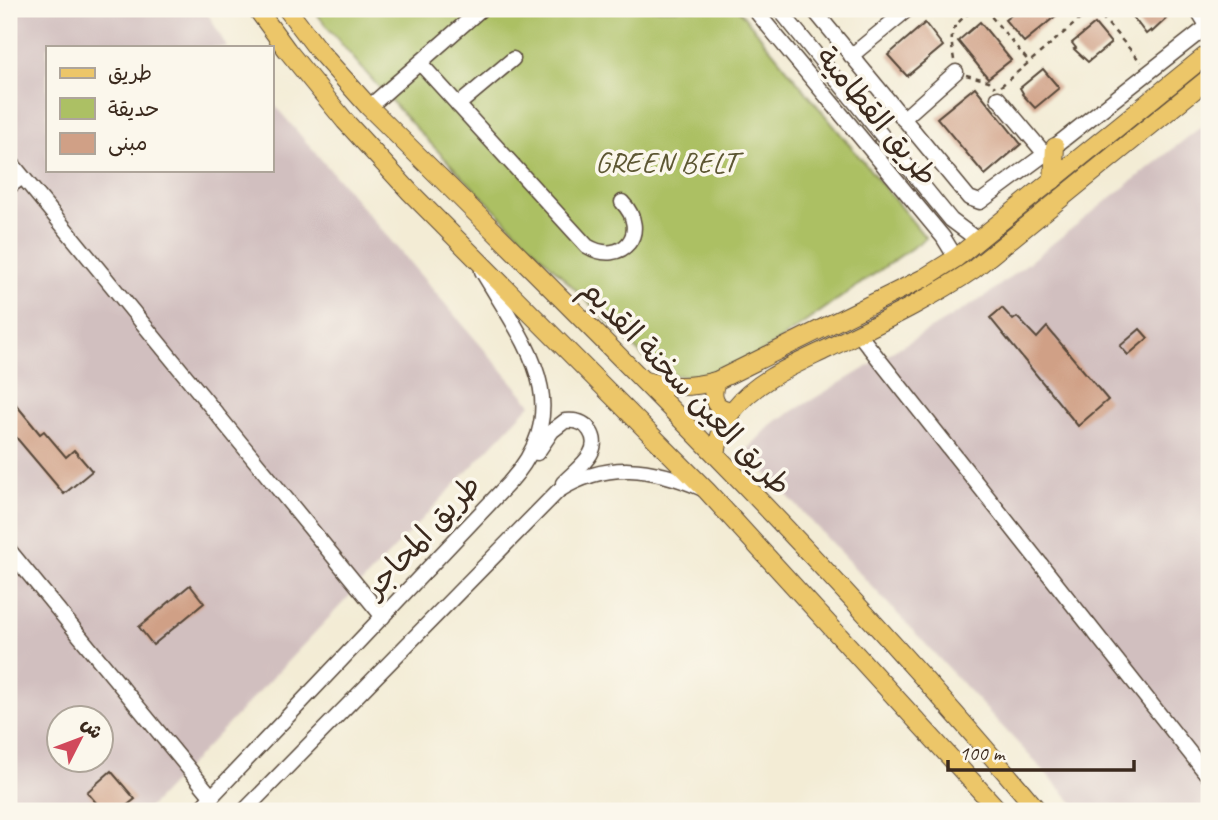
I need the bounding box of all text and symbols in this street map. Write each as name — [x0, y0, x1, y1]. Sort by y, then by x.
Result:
street label: طريق القطامية — [808, 39, 946, 193]
legend — [46, 46, 273, 172]
text: طريق — [108, 60, 152, 86]
text: حديقة — [108, 96, 159, 122]
text: مبنى — [108, 130, 147, 157]
park label: GREEN BELT — [595, 143, 744, 181]
street label: طريق العين سخنة القديم — [570, 271, 799, 506]
street label: طريق المحاجر — [353, 466, 489, 608]
north arrow — [46, 704, 116, 774]
text: ش — [76, 712, 108, 744]
scale bar — [948, 729, 1134, 773]
text: 100 m — [959, 740, 1006, 766]

